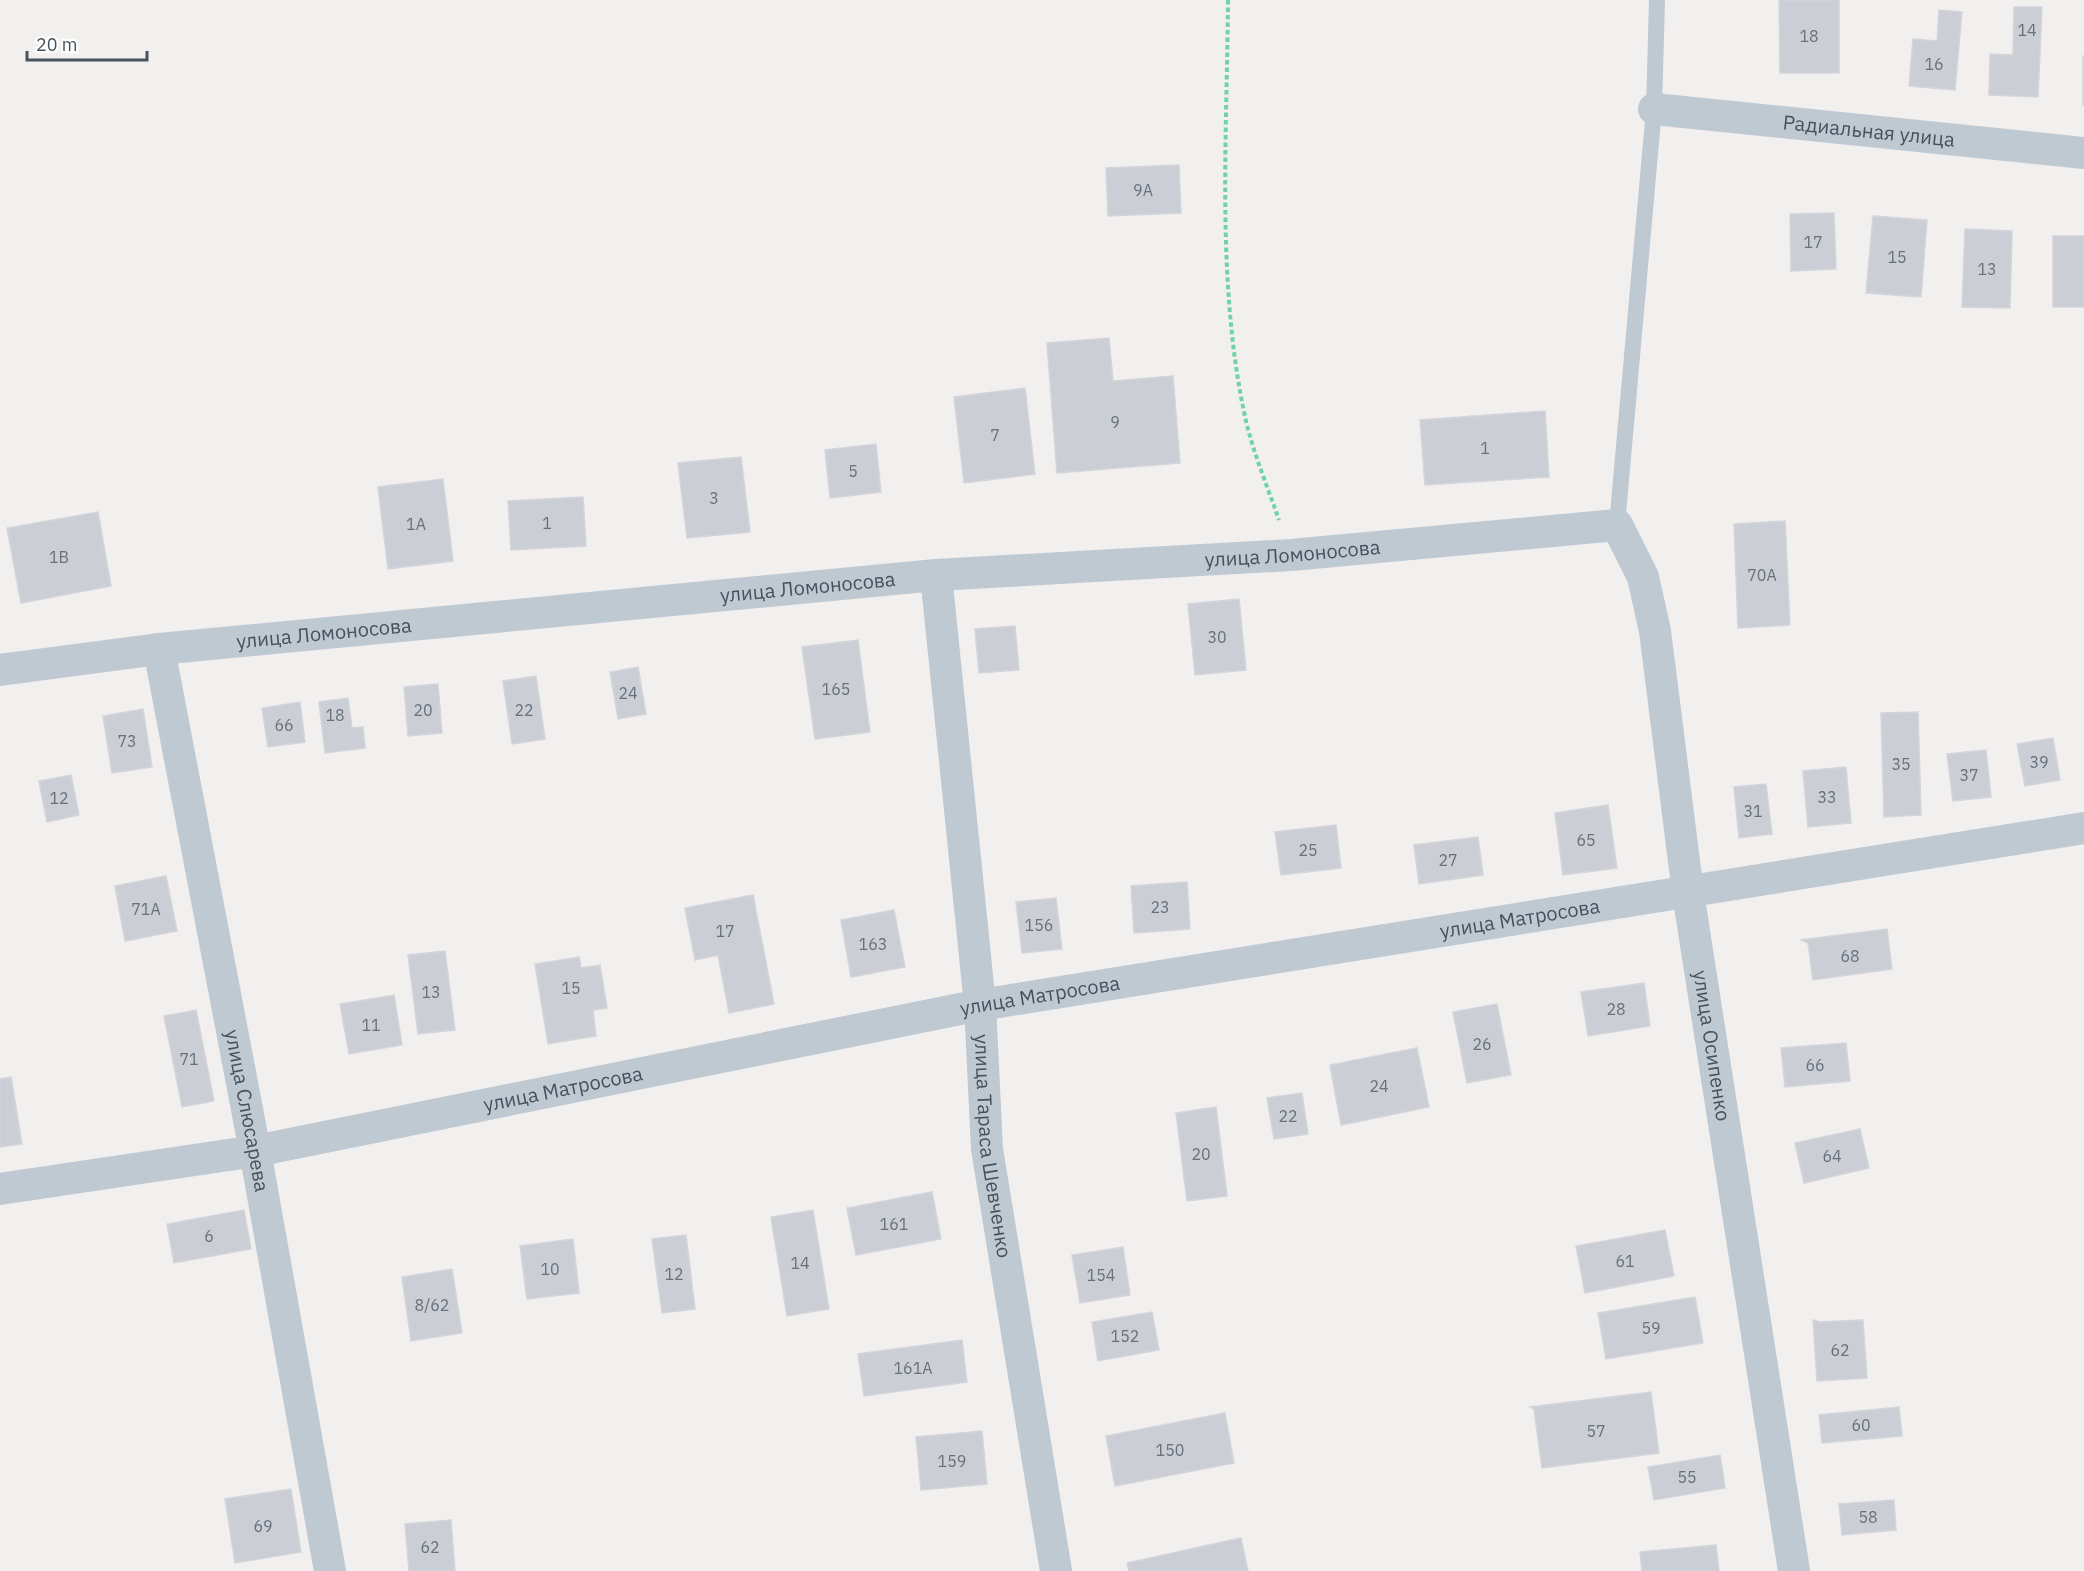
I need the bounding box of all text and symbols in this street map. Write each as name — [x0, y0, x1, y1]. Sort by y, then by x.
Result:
house number: 14 — [2017, 20, 2037, 40]
scale bar — [27, 24, 147, 62]
house number: 18 — [1799, 26, 1819, 46]
text: 20 m — [36, 33, 78, 56]
house number: 16 — [1924, 54, 1944, 74]
street label: Радиальная улица — [1782, 108, 1957, 153]
house number: 9А — [1133, 180, 1153, 200]
house number: 17 — [1803, 232, 1823, 252]
house number: 15 — [1887, 247, 1907, 267]
house number: 13 — [1977, 259, 1997, 279]
house number: 9 — [1110, 412, 1120, 432]
house number: 7 — [990, 425, 1000, 445]
house number: 1 — [1480, 438, 1490, 458]
house number: 5 — [848, 461, 858, 481]
house number: 3 — [709, 488, 719, 508]
house number: 1 — [542, 513, 552, 533]
house number: 1А — [406, 514, 426, 534]
street label: улица Ломоносова — [1204, 533, 1382, 573]
house number: 1В — [49, 547, 69, 567]
street label: улица Ломоносова — [719, 565, 897, 609]
house number: 70А — [1747, 565, 1777, 585]
street label: улица Ломоносова — [235, 611, 413, 655]
house number: 30 — [1207, 627, 1227, 647]
house number: 165 — [822, 679, 850, 699]
house number: 24 — [618, 683, 638, 703]
house number: 20 — [413, 700, 433, 720]
house number: 22 — [514, 700, 534, 720]
house number: 18 — [325, 705, 345, 725]
house number: 66 — [274, 715, 294, 735]
house number: 73 — [117, 731, 137, 751]
house number: 39 — [2029, 752, 2049, 772]
house number: 35 — [1891, 754, 1911, 774]
house number: 37 — [1959, 765, 1979, 785]
house number: 33 — [1817, 787, 1837, 807]
house number: 12 — [49, 788, 69, 808]
house number: 31 — [1743, 801, 1763, 821]
house number: 65 — [1576, 830, 1596, 850]
house number: 25 — [1298, 840, 1318, 860]
house number: 27 — [1438, 850, 1458, 870]
street label: улица Матросова — [1438, 892, 1602, 944]
house number: 23 — [1150, 897, 1170, 917]
house number: 71А — [131, 899, 161, 919]
house number: 156 — [1025, 915, 1053, 935]
house number: 17 — [715, 921, 735, 941]
house number: 163 — [859, 934, 887, 954]
house number: 68 — [1840, 946, 1860, 966]
street label: улица Осипенко — [1687, 968, 1737, 1123]
street label: улица Матросова — [957, 969, 1122, 1022]
house number: 15 — [561, 978, 581, 998]
house number: 13 — [421, 982, 441, 1002]
house number: 28 — [1606, 999, 1626, 1019]
house number: 11 — [361, 1015, 381, 1035]
street label: улица Слюсарева — [219, 1027, 276, 1194]
street label: улица Тараса Шевченко — [968, 1033, 1019, 1260]
house number: 26 — [1472, 1034, 1492, 1054]
house number: 71 — [179, 1049, 199, 1069]
house number: 66 — [1805, 1055, 1825, 1075]
street label: улица Матросова — [481, 1059, 645, 1118]
house number: 24 — [1369, 1076, 1389, 1096]
house number: 22 — [1278, 1106, 1298, 1126]
house number: 20 — [1191, 1144, 1211, 1164]
house number: 64 — [1822, 1146, 1842, 1166]
house number: 161 — [880, 1214, 908, 1234]
house number: 6 — [204, 1226, 214, 1246]
house number: 61 — [1615, 1251, 1635, 1271]
house number: 14 — [790, 1253, 810, 1273]
house number: 10 — [540, 1259, 560, 1279]
house number: 12 — [664, 1264, 684, 1284]
house number: 154 — [1087, 1265, 1115, 1285]
house number: 8/62 — [415, 1295, 449, 1315]
house number: 59 — [1641, 1318, 1661, 1338]
house number: 152 — [1111, 1326, 1139, 1346]
house number: 62 — [1830, 1340, 1850, 1360]
house number: 161А — [893, 1358, 933, 1378]
house number: 60 — [1851, 1415, 1871, 1435]
house number: 57 — [1586, 1421, 1606, 1441]
house number: 150 — [1156, 1440, 1184, 1460]
house number: 159 — [938, 1451, 966, 1471]
house number: 55 — [1677, 1467, 1697, 1487]
house number: 58 — [1858, 1507, 1878, 1527]
house number: 69 — [253, 1516, 273, 1536]
house number: 62 — [420, 1537, 440, 1557]

